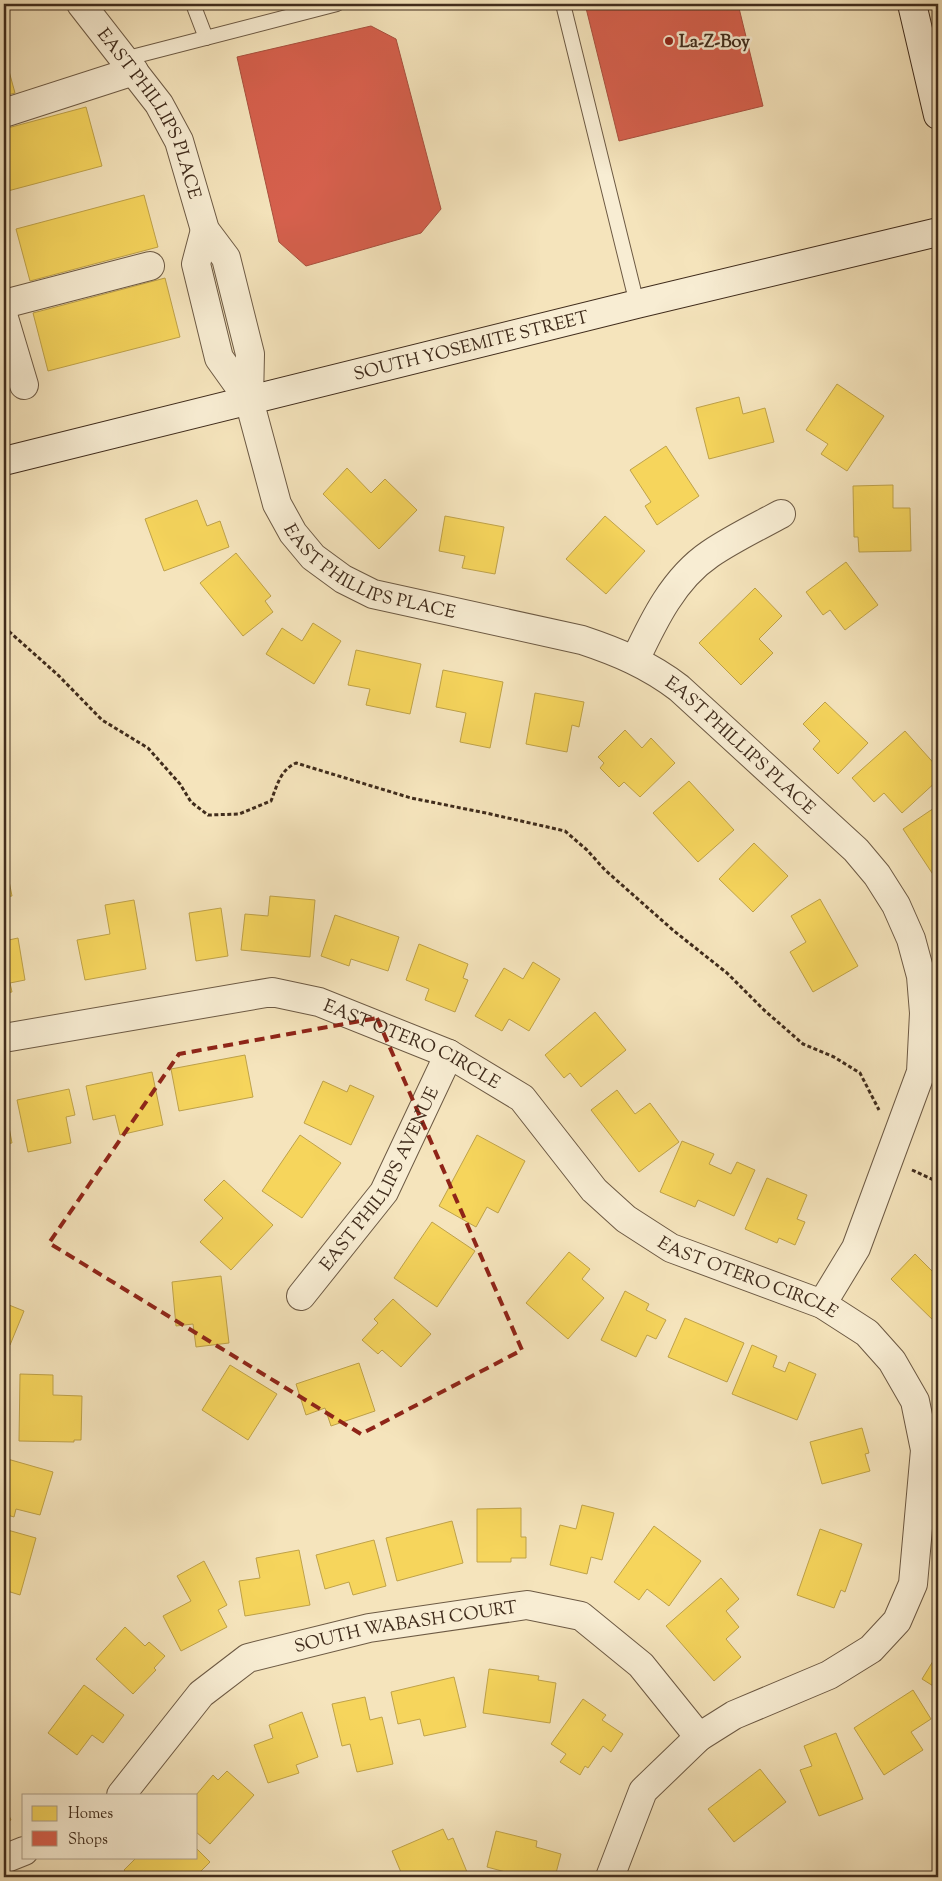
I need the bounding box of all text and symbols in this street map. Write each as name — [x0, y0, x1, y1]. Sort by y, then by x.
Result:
street label: EAST PHILLIPS PLACE — [90, 24, 206, 203]
place label: La-Z-Boy — [679, 30, 750, 56]
marker: La-Z-Boy — [663, 35, 675, 47]
street label: SOUTH YOSEMITE STREET — [351, 305, 592, 389]
street label: EAST PHILLIPS PLACE — [275, 520, 458, 627]
street label: EAST PHILLIPS PLACE — [659, 671, 820, 822]
street label: EAST OTERO CIRCLE — [319, 994, 505, 1097]
street label: EAST PHILLIPS AVENUE — [315, 1083, 447, 1277]
street label: EAST OTERO CIRCLE — [651, 1231, 843, 1326]
street label: SOUTH WABASH COURT — [292, 1596, 519, 1661]
legend — [22, 1794, 198, 1858]
text: Homes — [68, 1804, 113, 1825]
text: Shops — [68, 1830, 108, 1851]

